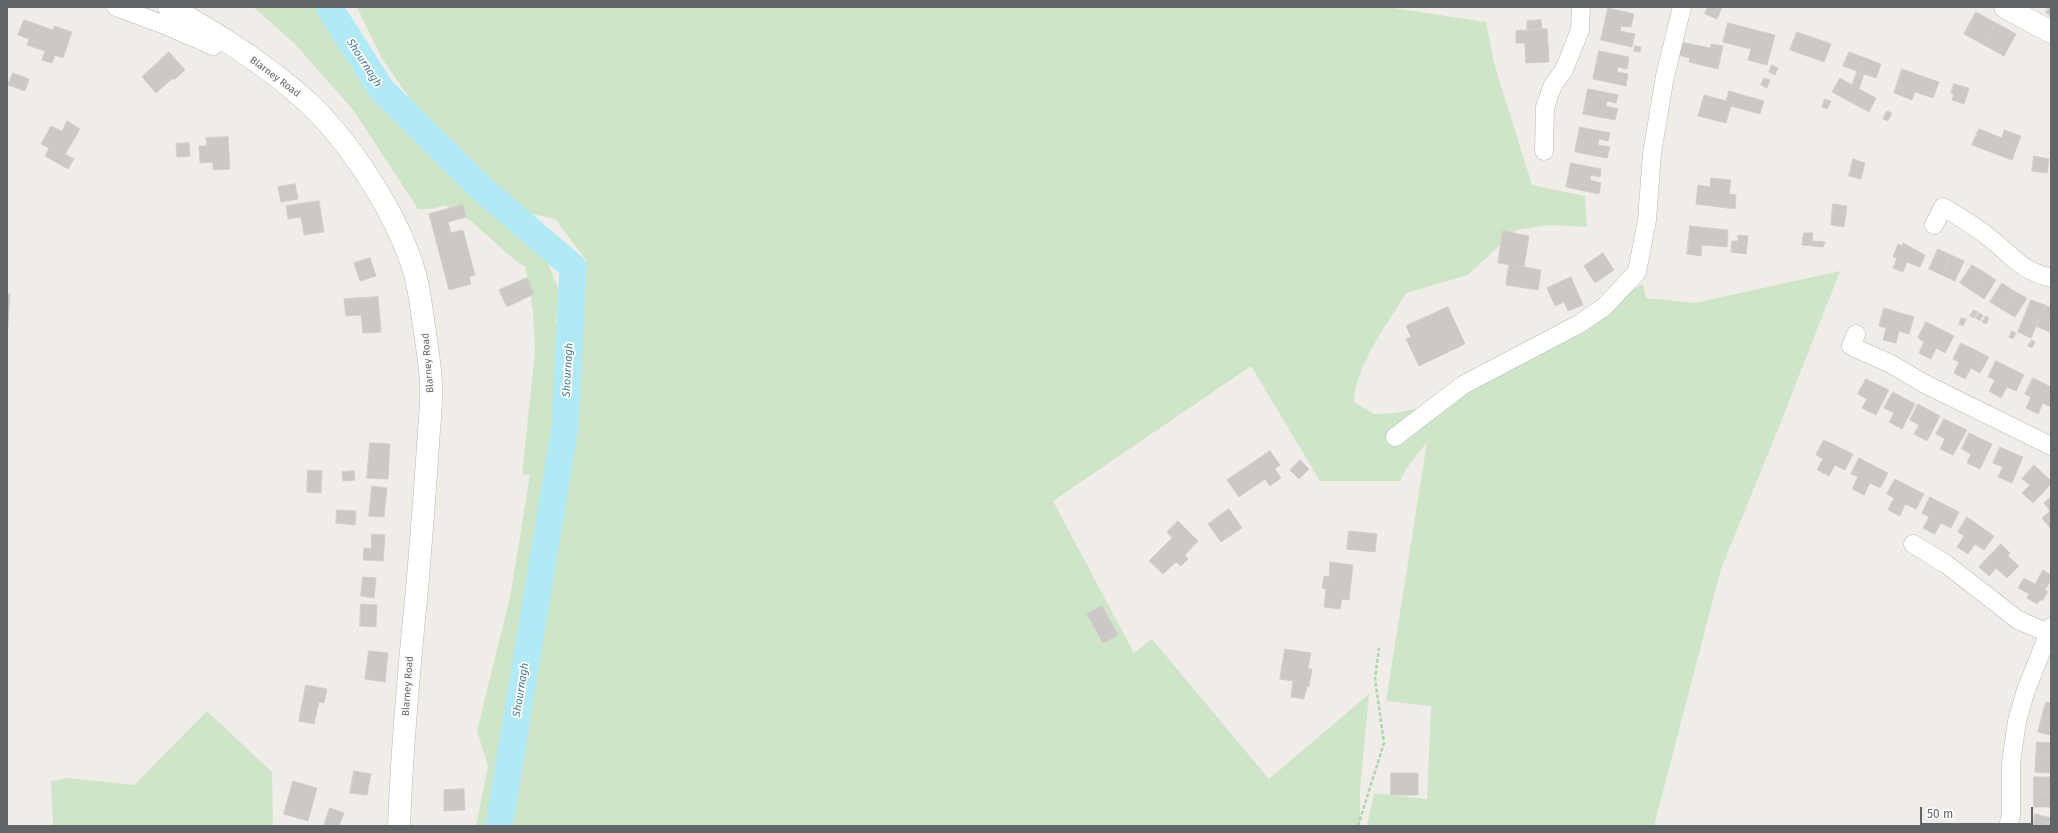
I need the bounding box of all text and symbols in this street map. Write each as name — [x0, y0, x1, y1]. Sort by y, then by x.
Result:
water label: Shournagh — [344, 37, 384, 89]
street label: Blarney Road — [247, 54, 303, 100]
street label: Blarney Road — [419, 333, 437, 393]
water label: Shournagh — [560, 342, 576, 398]
street label: Blarney Road — [400, 656, 416, 716]
water label: Shournagh — [510, 662, 532, 718]
scale bar — [1922, 799, 2035, 825]
text: 50 m — [1927, 807, 1953, 821]

